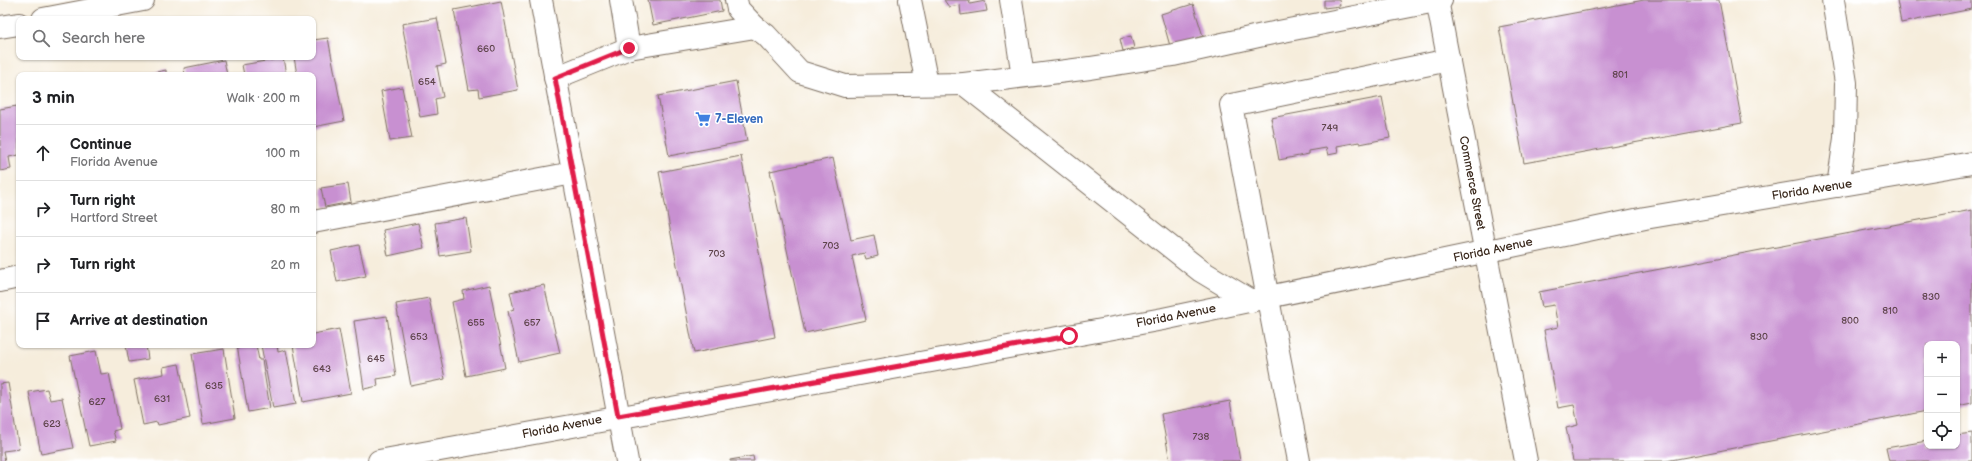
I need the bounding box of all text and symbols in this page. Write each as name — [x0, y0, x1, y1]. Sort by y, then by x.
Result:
search box — [16, 16, 316, 60]
icon: search — [30, 27, 52, 49]
text: Search here — [62, 29, 145, 48]
route end — [620, 39, 638, 57]
house number: 660 — [477, 43, 495, 55]
house number: 801 — [1612, 69, 1628, 81]
house number: 654 — [418, 76, 436, 88]
text: 3 min — [32, 88, 75, 108]
text: Walk · 200 m — [227, 90, 300, 106]
supermarket icon: 7-Eleven — [694, 110, 712, 128]
place label: 7-Eleven — [715, 112, 764, 127]
house number: 749 — [1322, 122, 1339, 134]
text: Continue — [70, 135, 132, 154]
street label: Commerce Street — [1455, 135, 1489, 232]
icon: ahead — [32, 142, 54, 164]
text: 100 m — [265, 145, 300, 161]
text: Florida Avenue — [70, 154, 158, 170]
street label: Florida Avenue — [1771, 176, 1853, 204]
text: Turn right — [70, 191, 135, 210]
icon: right — [32, 198, 54, 220]
text: 80 m — [271, 201, 300, 217]
text: Hartford Street — [70, 210, 157, 226]
street label: Florida Avenue — [1452, 234, 1534, 266]
house number: 703 — [823, 240, 839, 252]
house number: 703 — [709, 248, 725, 260]
icon: right — [32, 254, 54, 276]
text: Turn right — [70, 255, 135, 274]
text: 20 m — [270, 257, 300, 273]
house number: 830 — [1922, 291, 1940, 303]
street label: Florida Avenue — [1135, 301, 1217, 331]
house number: 810 — [1882, 305, 1898, 317]
icon: arrive — [32, 310, 54, 332]
text: Arrive at destination — [70, 311, 208, 330]
house number: 800 — [1841, 315, 1859, 327]
house number: 655 — [467, 317, 485, 329]
house number: 657 — [524, 317, 540, 329]
route start — [1060, 327, 1078, 345]
house number: 653 — [410, 331, 428, 343]
house number: 830 — [1750, 331, 1768, 343]
map controls — [1924, 341, 1960, 449]
button: + — [1924, 341, 1960, 377]
house number: 645 — [367, 353, 385, 365]
house number: 643 — [313, 363, 331, 375]
button: − — [1924, 377, 1960, 413]
house number: 635 — [205, 380, 223, 392]
house number: 631 — [154, 393, 170, 405]
house number: 627 — [89, 396, 106, 408]
street label: Florida Avenue — [521, 412, 603, 442]
button: locate — [1924, 413, 1960, 449]
house number: 623 — [43, 418, 61, 430]
house number: 738 — [1193, 431, 1210, 443]

